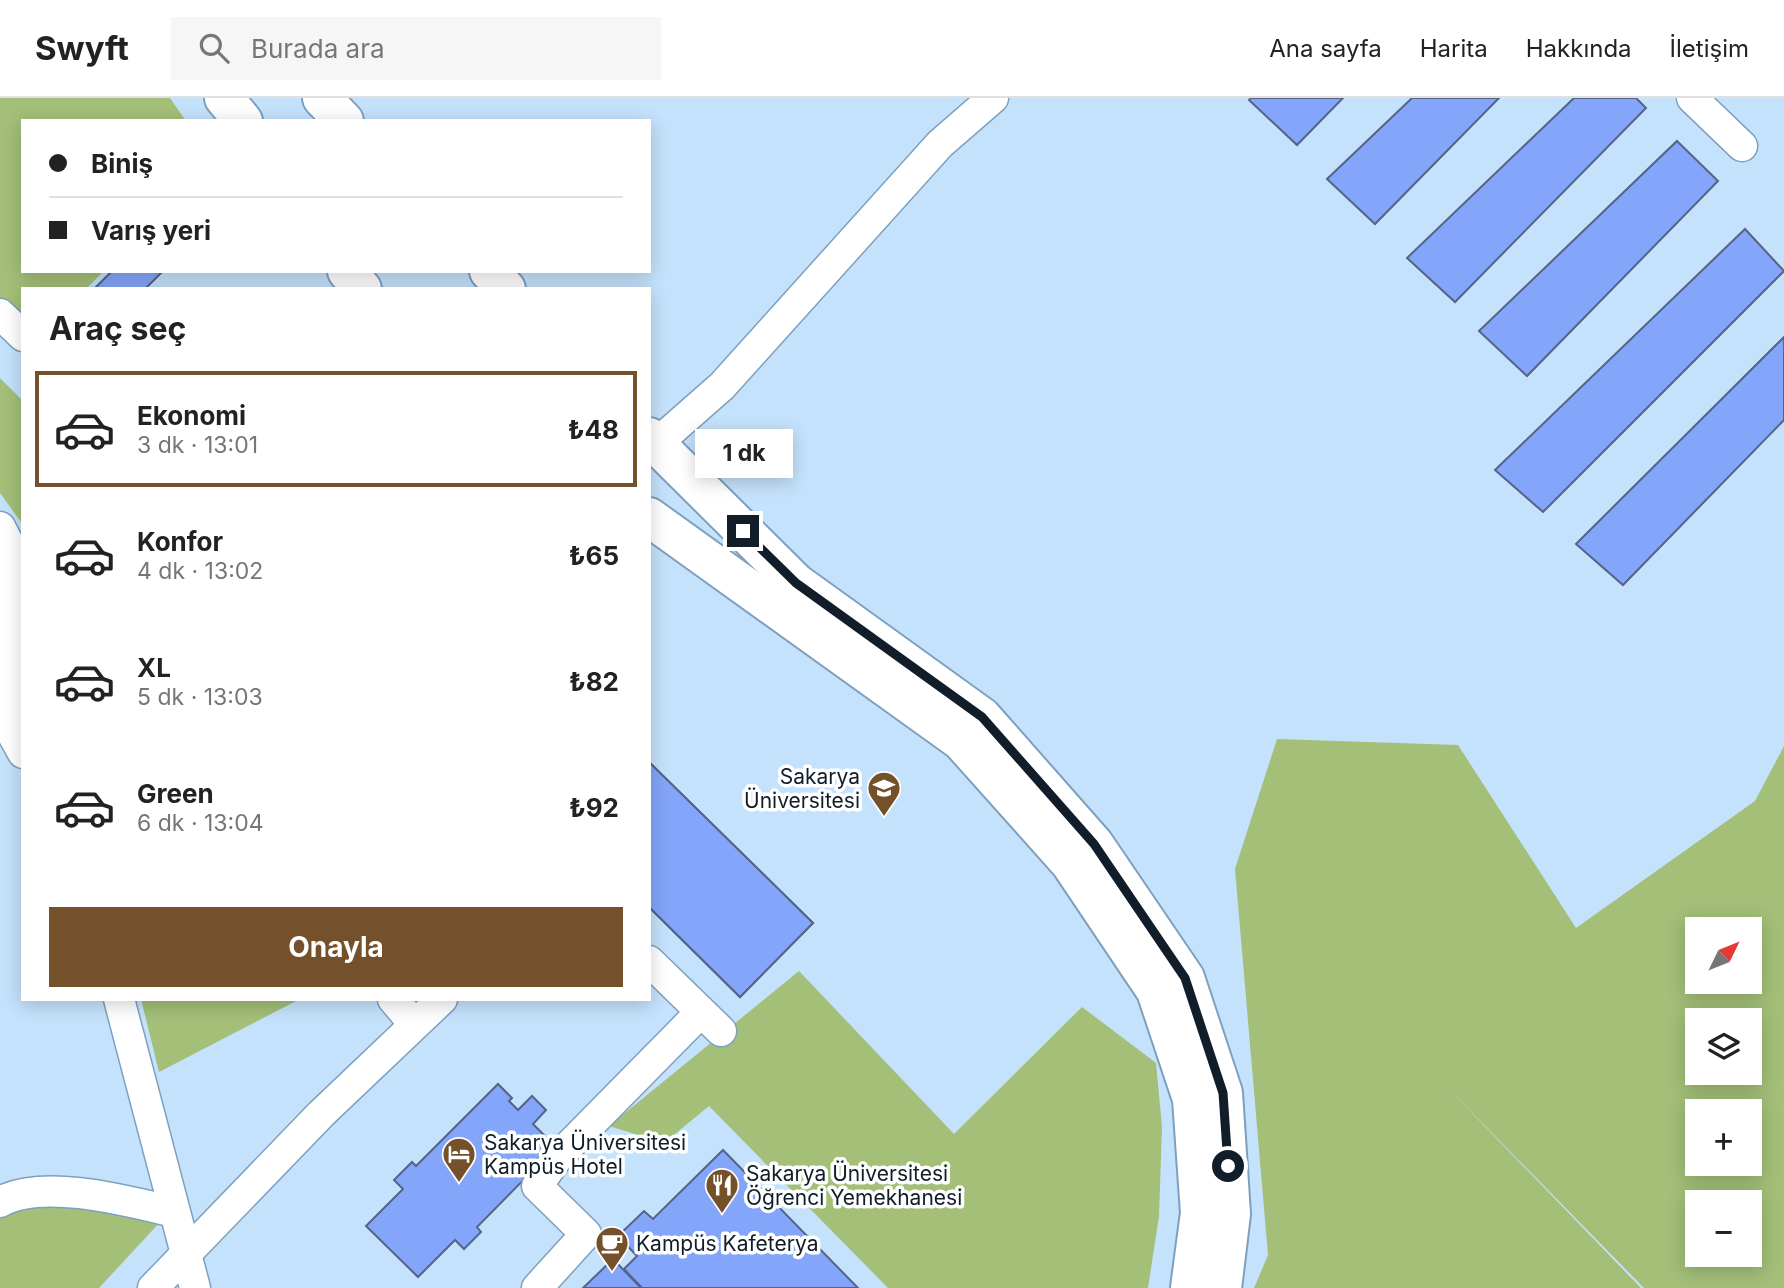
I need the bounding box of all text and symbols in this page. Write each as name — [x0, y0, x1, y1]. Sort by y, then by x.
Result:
search box — [171, 17, 661, 80]
text: Swyft — [35, 28, 129, 68]
icon: search — [195, 29, 233, 67]
text: Burada ara — [251, 33, 385, 64]
text: Ana sayfa — [1269, 34, 1382, 63]
text: Harita — [1420, 34, 1488, 63]
text: Hakkında — [1526, 34, 1632, 63]
text: İletişim — [1670, 34, 1749, 63]
text: Biniş — [91, 148, 153, 179]
text: Varış yeri — [91, 215, 211, 246]
text: Araç seç — [49, 309, 186, 348]
icon: car — [53, 398, 116, 461]
text: Ekonomi — [137, 400, 246, 431]
text: ₺48 — [568, 414, 619, 445]
callout: 1 dk — [694, 430, 792, 478]
text: 3 dk · 13:01 — [137, 431, 258, 459]
text: 1 dk — [722, 439, 766, 467]
route end — [727, 515, 759, 547]
icon: car — [53, 524, 116, 587]
text: Konfor — [137, 526, 223, 557]
text: ₺65 — [569, 540, 619, 571]
text: 4 dk · 13:02 — [137, 557, 263, 585]
icon: car — [53, 650, 116, 713]
text: XL — [137, 652, 171, 683]
text: ₺82 — [569, 666, 619, 697]
text: 5 dk · 13:03 — [137, 683, 263, 711]
place label: Sakarya Üniversitesi — [744, 764, 860, 813]
school or university icon: Sakarya Üniversitesi — [865, 769, 903, 818]
icon: car — [53, 776, 116, 839]
text: Green — [137, 778, 214, 809]
text: ₺92 — [569, 792, 619, 823]
text: 6 dk · 13:04 — [137, 809, 264, 837]
button: Onayla — [49, 907, 623, 987]
north arrow — [1685, 917, 1762, 994]
map controls — [1685, 917, 1762, 1267]
button: layers — [1685, 1008, 1762, 1085]
button: + — [1685, 1099, 1762, 1176]
place label: Sakarya Üniversitesi Kampüs Hotel — [484, 1129, 686, 1179]
hotel icon: Sakarya Üniversitesi Kampüs Hotel — [440, 1135, 478, 1184]
route start — [1212, 1150, 1244, 1182]
place label: Sakarya Üniversitesi Öğrenci Yemekhanesi — [746, 1160, 962, 1210]
restaurant icon: Sakarya Üniversitesi Öğrenci Yemekhanesi — [703, 1166, 741, 1215]
button: − — [1685, 1190, 1762, 1267]
cafe icon: Kampüs Kafeterya — [593, 1224, 631, 1273]
place label: Kampüs Kafeterya — [636, 1231, 819, 1256]

